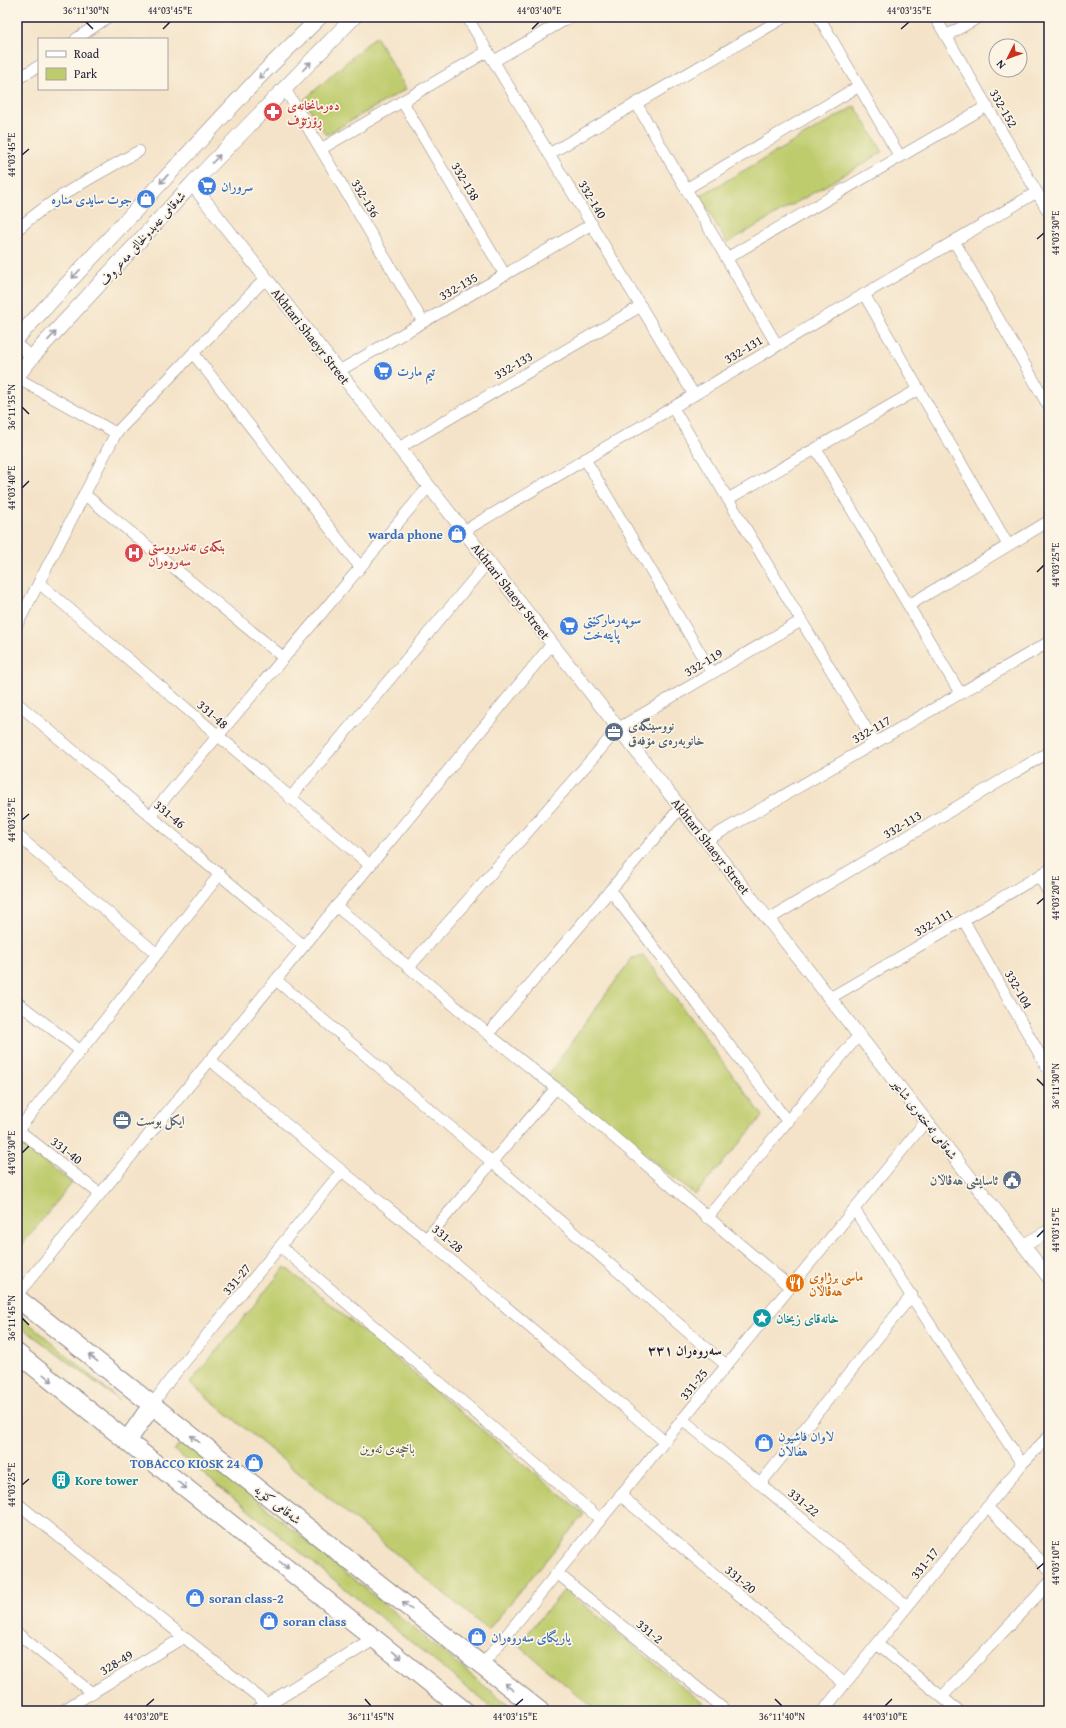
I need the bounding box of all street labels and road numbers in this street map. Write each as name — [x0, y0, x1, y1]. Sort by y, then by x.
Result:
street label: 332-152 — [985, 85, 1022, 131]
street label: 332-138 — [447, 158, 485, 204]
street label: 332-136 — [347, 175, 385, 221]
street label: 332-140 — [574, 176, 612, 222]
street label: شەقامی عەبدولخالق مەعروف — [95, 187, 190, 290]
street label: 332-135 — [435, 268, 481, 305]
street label: Akhtari Shaeyr Street — [267, 284, 355, 389]
street label: 332-131 — [720, 330, 766, 368]
street label: 332-133 — [490, 347, 536, 384]
street label: Akhtari Shaeyr Street — [467, 539, 555, 644]
street label: 332-119 — [680, 643, 726, 681]
street label: 331-48 — [193, 695, 232, 733]
street label: 332-117 — [848, 711, 894, 748]
street label: Akhtari Shaeyr Street — [667, 794, 755, 899]
street label: 331-46 — [150, 796, 189, 833]
street label: 332-113 — [879, 805, 925, 843]
street label: 332-111 — [910, 904, 956, 941]
street label: 332-104 — [1000, 966, 1037, 1012]
street label: شەقامی ئەختەری شاعیر — [886, 1073, 962, 1164]
street label: 331-40 — [47, 1132, 87, 1169]
street label: 331-28 — [428, 1220, 467, 1257]
street label: 331-27 — [218, 1260, 255, 1299]
street label: 331-25 — [675, 1364, 712, 1404]
street label: شەقامی کۆیە — [250, 1480, 305, 1529]
street label: 331-22 — [784, 1484, 823, 1521]
street label: 331-17 — [906, 1543, 943, 1583]
street label: 331-20 — [721, 1561, 760, 1598]
street label: 331-2 — [632, 1615, 667, 1648]
street label: 328-49 — [96, 1645, 136, 1680]

